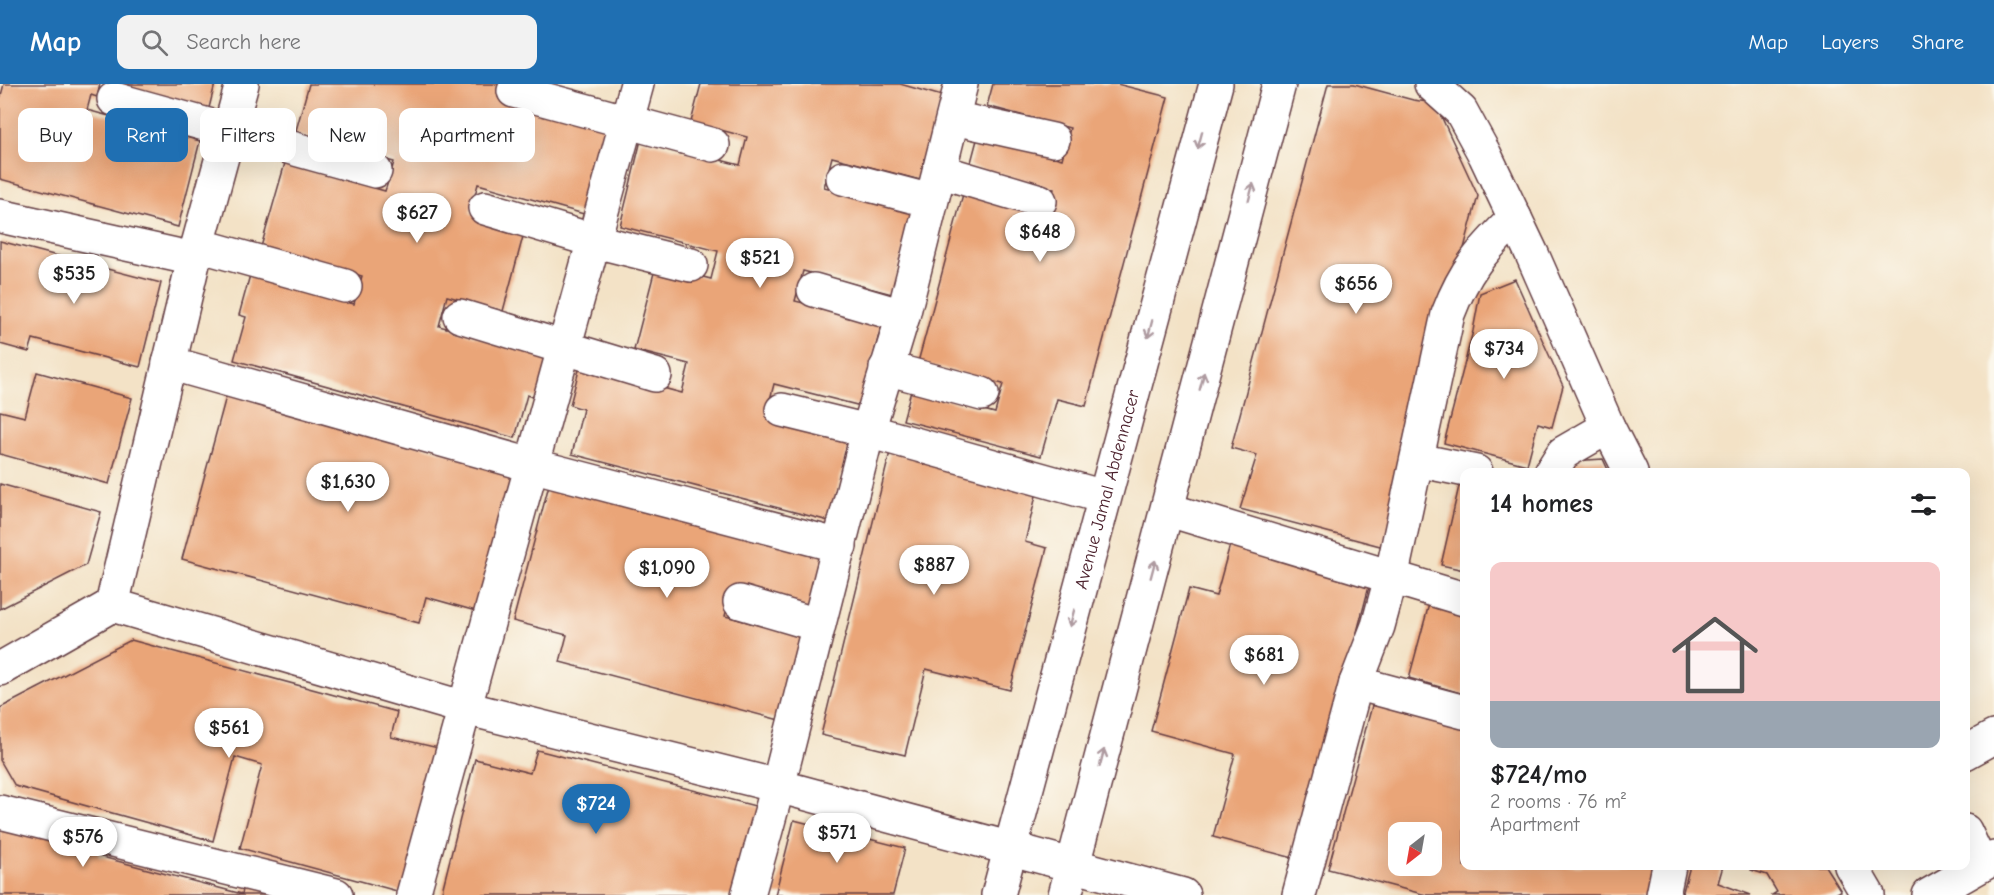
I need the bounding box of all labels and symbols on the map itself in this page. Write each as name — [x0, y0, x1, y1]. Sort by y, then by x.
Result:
one-way arrow — [1194, 131, 1206, 150]
one-way arrow — [1246, 183, 1258, 202]
pin: $627 — [381, 193, 453, 244]
pin: $648 — [1004, 212, 1076, 263]
pin: $521 — [724, 238, 796, 289]
pin: $535 — [38, 254, 110, 305]
pin: $656 — [1320, 264, 1392, 315]
one-way arrow — [1143, 319, 1155, 338]
pin: $734 — [1468, 329, 1540, 380]
one-way arrow — [1197, 371, 1209, 390]
street label: Avenue Jamal Abdennacer — [1070, 387, 1144, 591]
pin: $1,630 — [299, 462, 397, 513]
pin: $887 — [898, 545, 970, 596]
pin: $1,090 — [618, 548, 716, 599]
one-way arrow — [1147, 560, 1159, 579]
one-way arrow — [1065, 609, 1077, 628]
pin: $681 — [1228, 635, 1300, 686]
pin: $561 — [193, 708, 265, 759]
one-way arrow — [1097, 748, 1108, 767]
pin: $724 — [560, 784, 632, 835]
pin: $571 — [801, 813, 873, 864]
pin: $576 — [47, 817, 119, 868]
north arrow — [1388, 822, 1442, 876]

